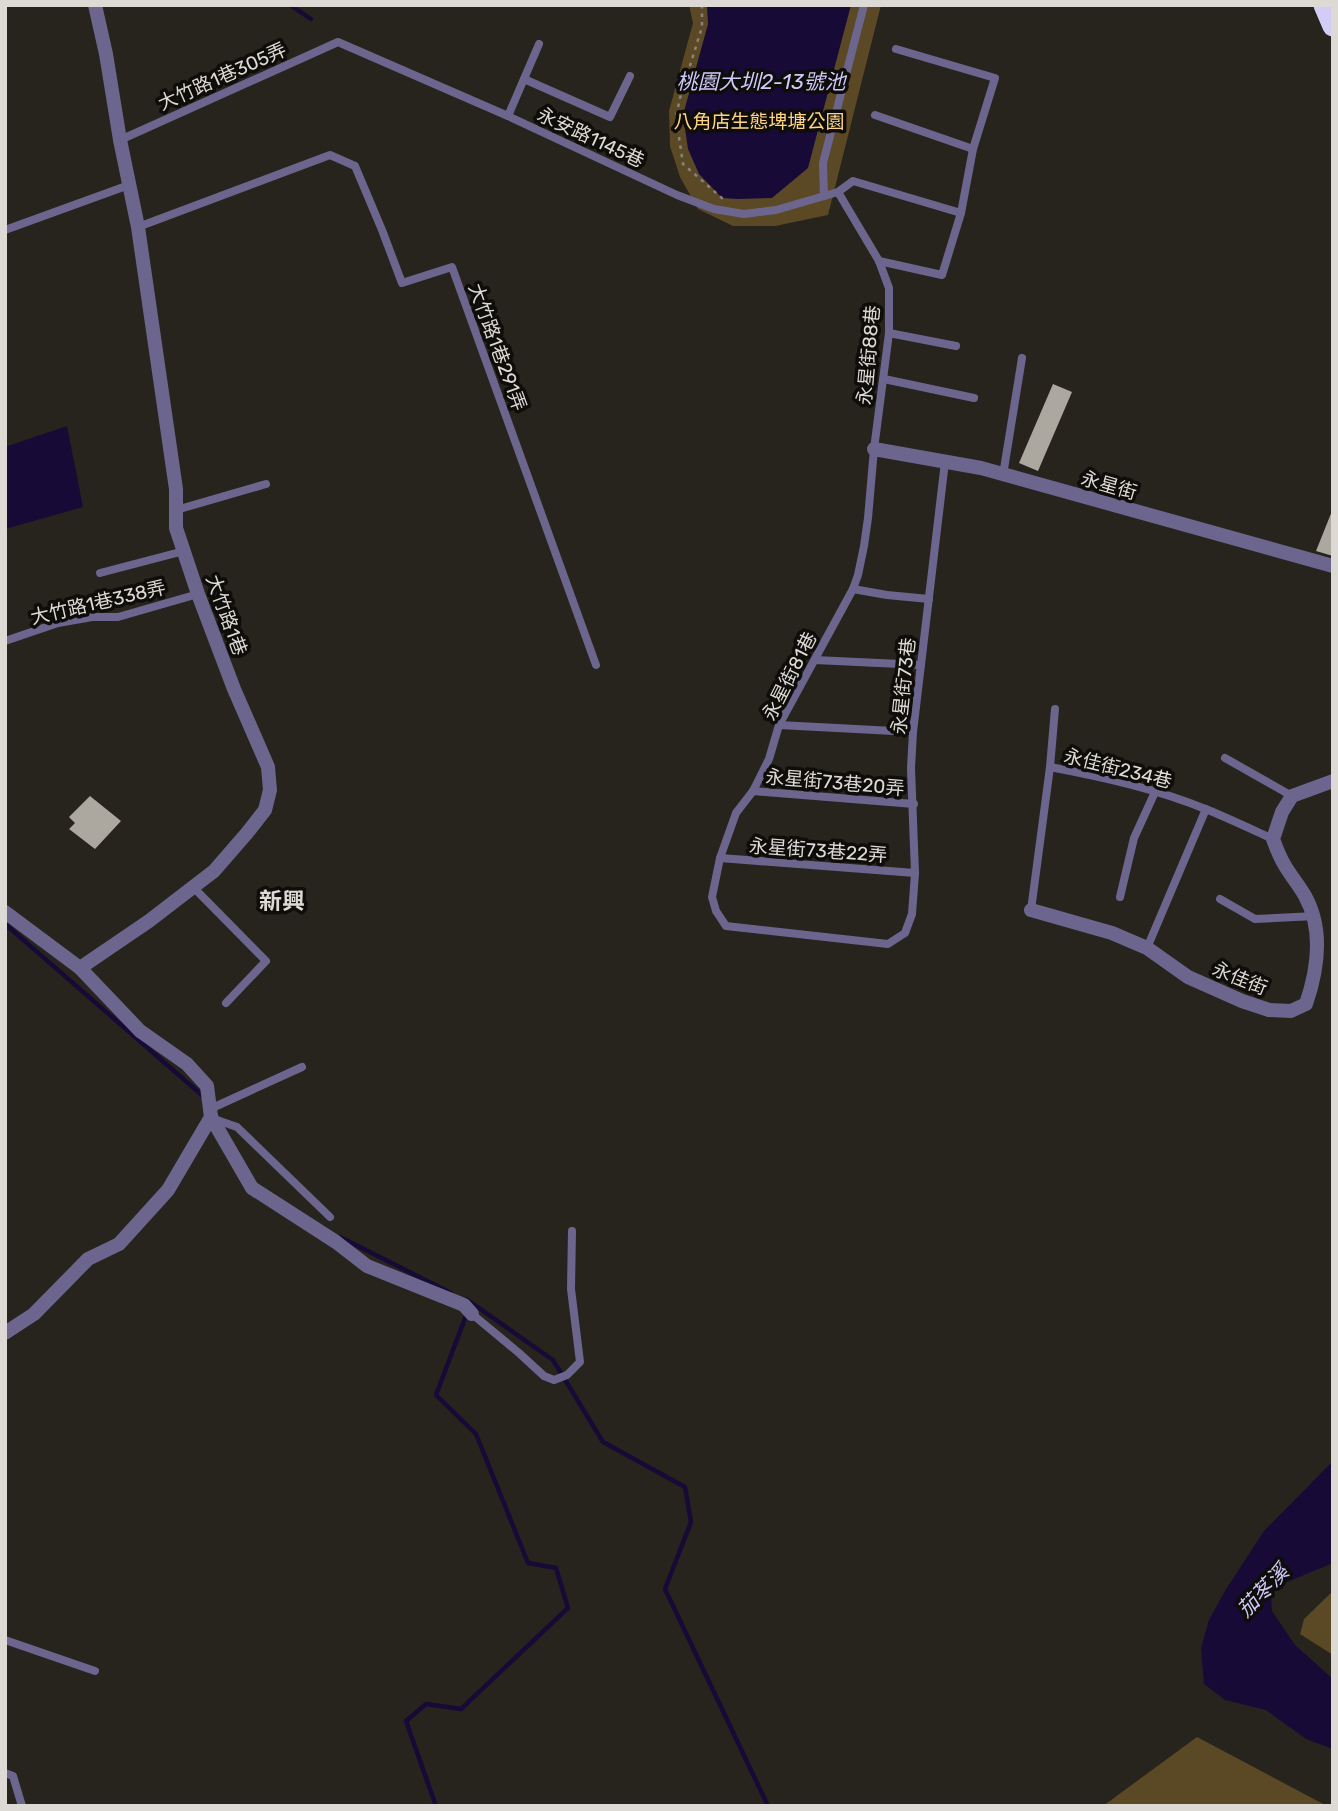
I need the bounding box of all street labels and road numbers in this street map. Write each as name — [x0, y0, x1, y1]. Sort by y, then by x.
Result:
street label: 大竹路1巷305弄 — [155, 38, 290, 115]
street label: 永安路1145巷 — [534, 103, 648, 172]
street label: 大竹路1巷291弄 — [464, 280, 531, 414]
street label: 永星街88巷 — [853, 304, 884, 406]
street label: 永星街 — [1078, 467, 1139, 504]
street label: 大竹路1巷 — [201, 572, 252, 659]
street label: 大竹路1巷338弄 — [28, 576, 168, 629]
street label: 永星街81巷 — [757, 628, 822, 724]
street label: 永星街73巷 — [887, 637, 920, 736]
street label: 永佳街234巷 — [1062, 744, 1174, 793]
street label: 永星街73巷20弄 — [765, 765, 905, 800]
street label: 永星街73巷22弄 — [748, 834, 888, 867]
street label: 永佳街 — [1209, 957, 1271, 1000]

